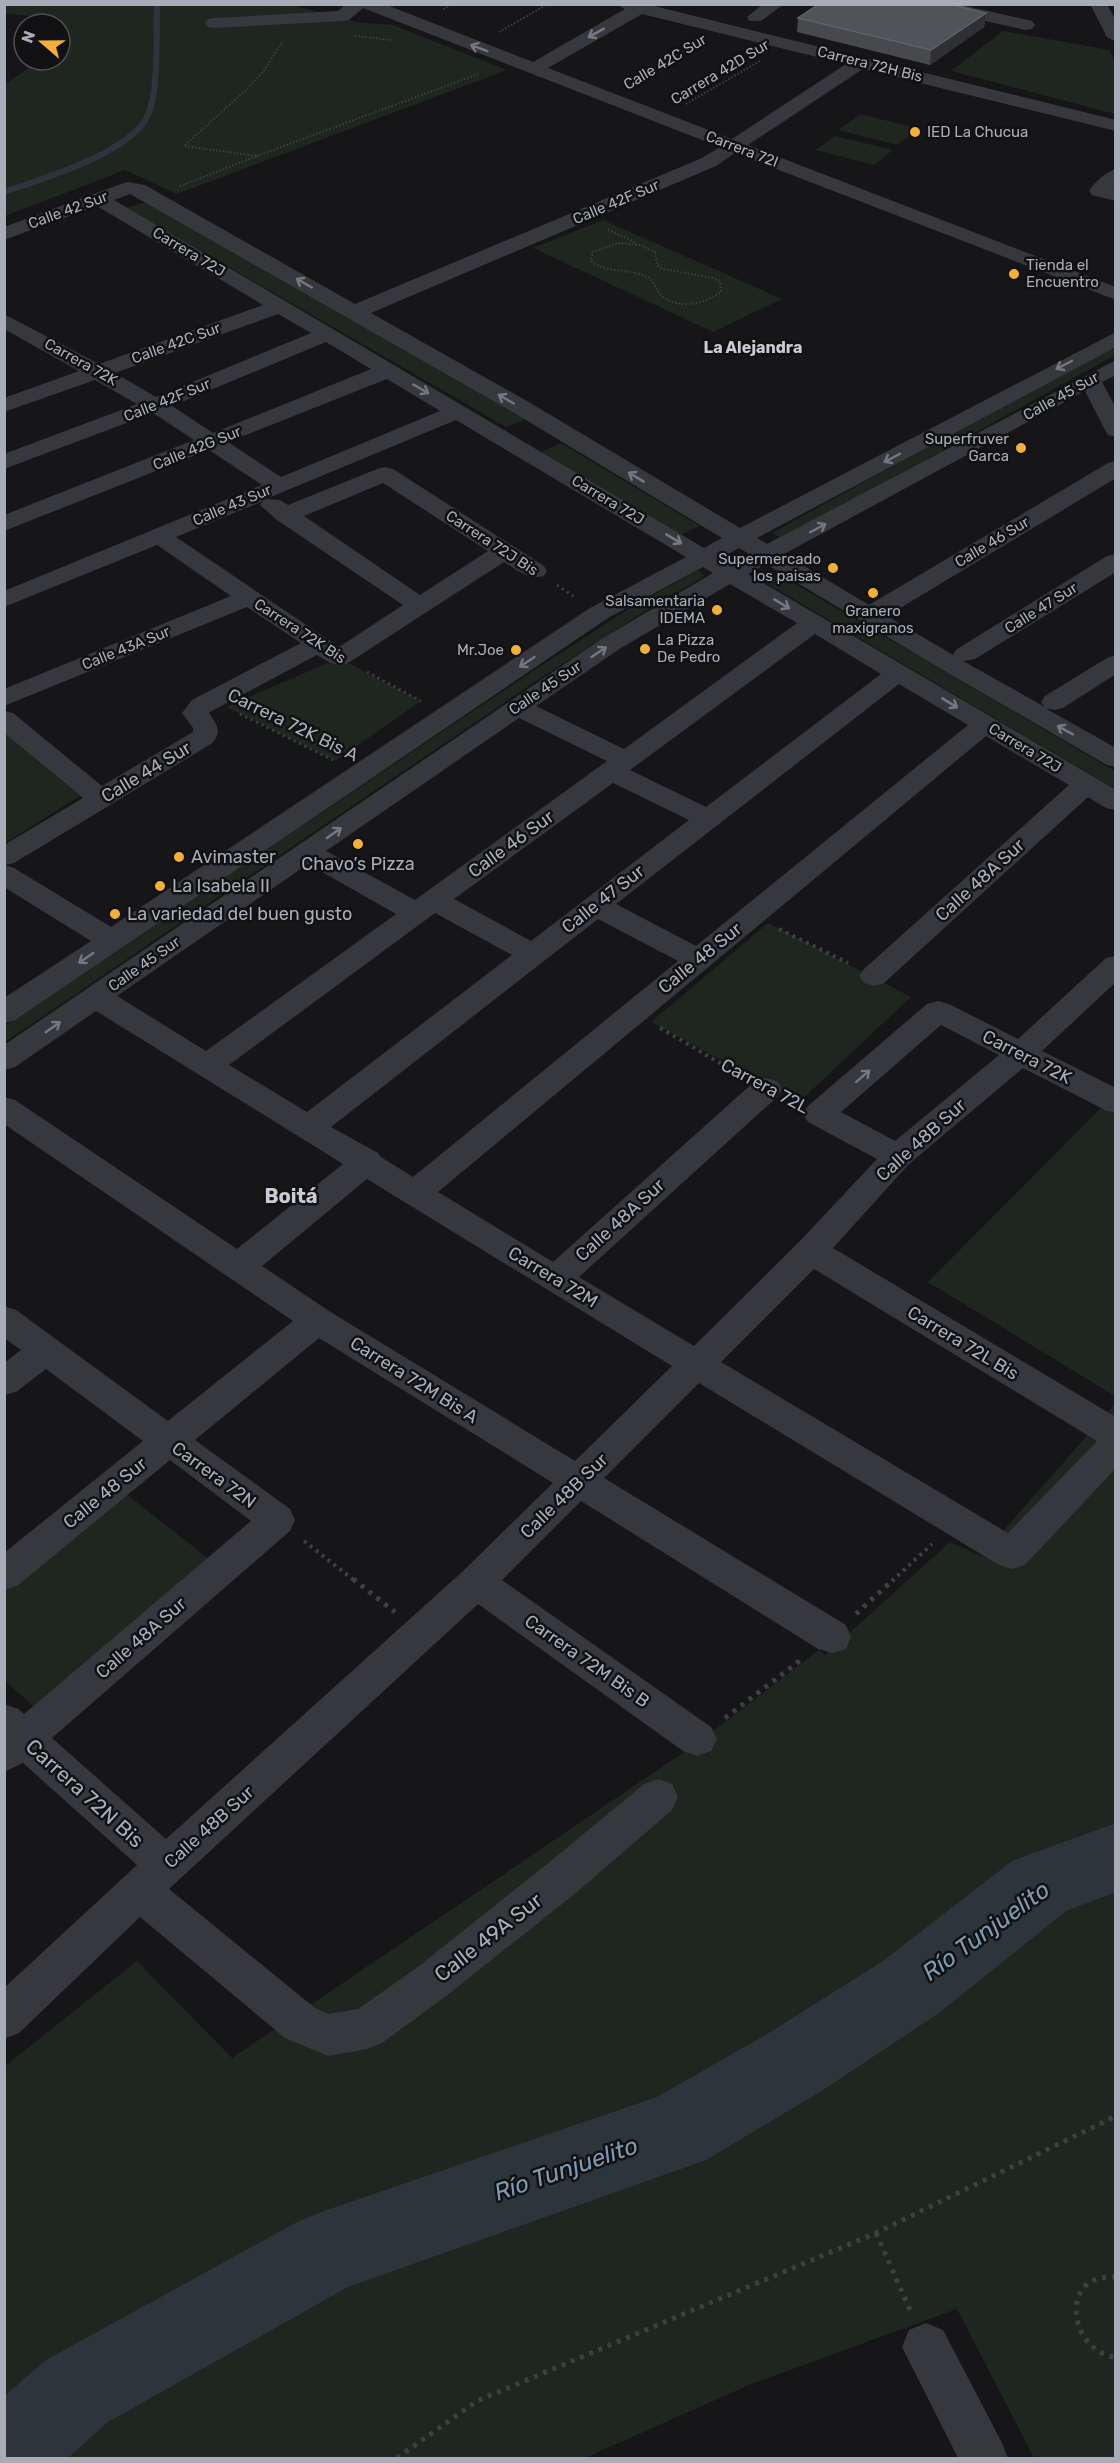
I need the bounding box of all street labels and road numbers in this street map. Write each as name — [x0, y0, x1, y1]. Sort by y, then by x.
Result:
street label: Calle 42C Sur — [620, 30, 710, 94]
street label: Carrera 42D Sur — [668, 35, 773, 108]
street label: Carrera 72H Bis — [816, 42, 925, 86]
street label: Carrera 72I — [703, 127, 781, 171]
street label: Calle 42F Sur — [570, 176, 662, 228]
street label: Calle 42 Sur — [26, 187, 111, 233]
street label: Carrera 72J — [149, 223, 229, 281]
street label: Calle 42C Sur — [129, 318, 223, 367]
street label: Carrera 72K — [41, 334, 121, 390]
street label: Calle 45 Sur — [1020, 368, 1102, 424]
street label: Calle 42F Sur — [121, 374, 213, 426]
street label: Calle 42G Sur — [150, 422, 244, 474]
street label: Carrera 72J — [568, 471, 648, 529]
street label: Calle 43 Sur — [190, 480, 274, 530]
street label: Carrera 72J Bis — [442, 506, 542, 580]
street label: Calle 46 Sur — [951, 513, 1033, 571]
street label: Calle 47 Sur — [1001, 578, 1081, 637]
street label: Carrera 72K Bis — [251, 595, 350, 668]
street label: Calle 43A Sur — [79, 622, 173, 674]
street label: Calle 45 Sur — [505, 657, 585, 719]
street label: Carrera 72K Bis A — [224, 684, 362, 766]
street label: Carrera 72J — [985, 719, 1065, 777]
street label: Calle 44 Sur — [97, 737, 195, 807]
street label: Calle 46 Sur — [464, 805, 558, 882]
street label: Calle 48A Sur — [931, 834, 1029, 926]
street label: Calle 47 Sur — [557, 860, 649, 938]
street label: Calle 48 Sur — [654, 918, 746, 998]
street label: Calle 45 Sur — [105, 932, 184, 995]
street label: Carrera 72K — [979, 1025, 1075, 1089]
street label: Carrera 72L — [717, 1054, 813, 1118]
street label: Calle 48B Sur — [872, 1094, 971, 1186]
street label: Calle 48A Sur — [571, 1174, 669, 1266]
street label: Carrera 72M — [504, 1242, 602, 1312]
street label: Carrera 72L Bis — [903, 1301, 1023, 1385]
street label: Carrera 72M Bis A — [346, 1332, 482, 1428]
street label: Carrera 72N — [168, 1437, 260, 1513]
street label: Calle 48B Sur — [516, 1449, 612, 1543]
street label: Calle 48 Sur — [59, 1453, 151, 1533]
street label: Calle 48A Sur — [91, 1593, 191, 1683]
street label: Carrera 72M Bis B — [520, 1610, 654, 1712]
street label: Carrera 72N Bis — [21, 1733, 149, 1853]
street label: Calle 48B Sur — [160, 1781, 259, 1873]
street label: Calle 49A Sur — [429, 1887, 547, 1987]

